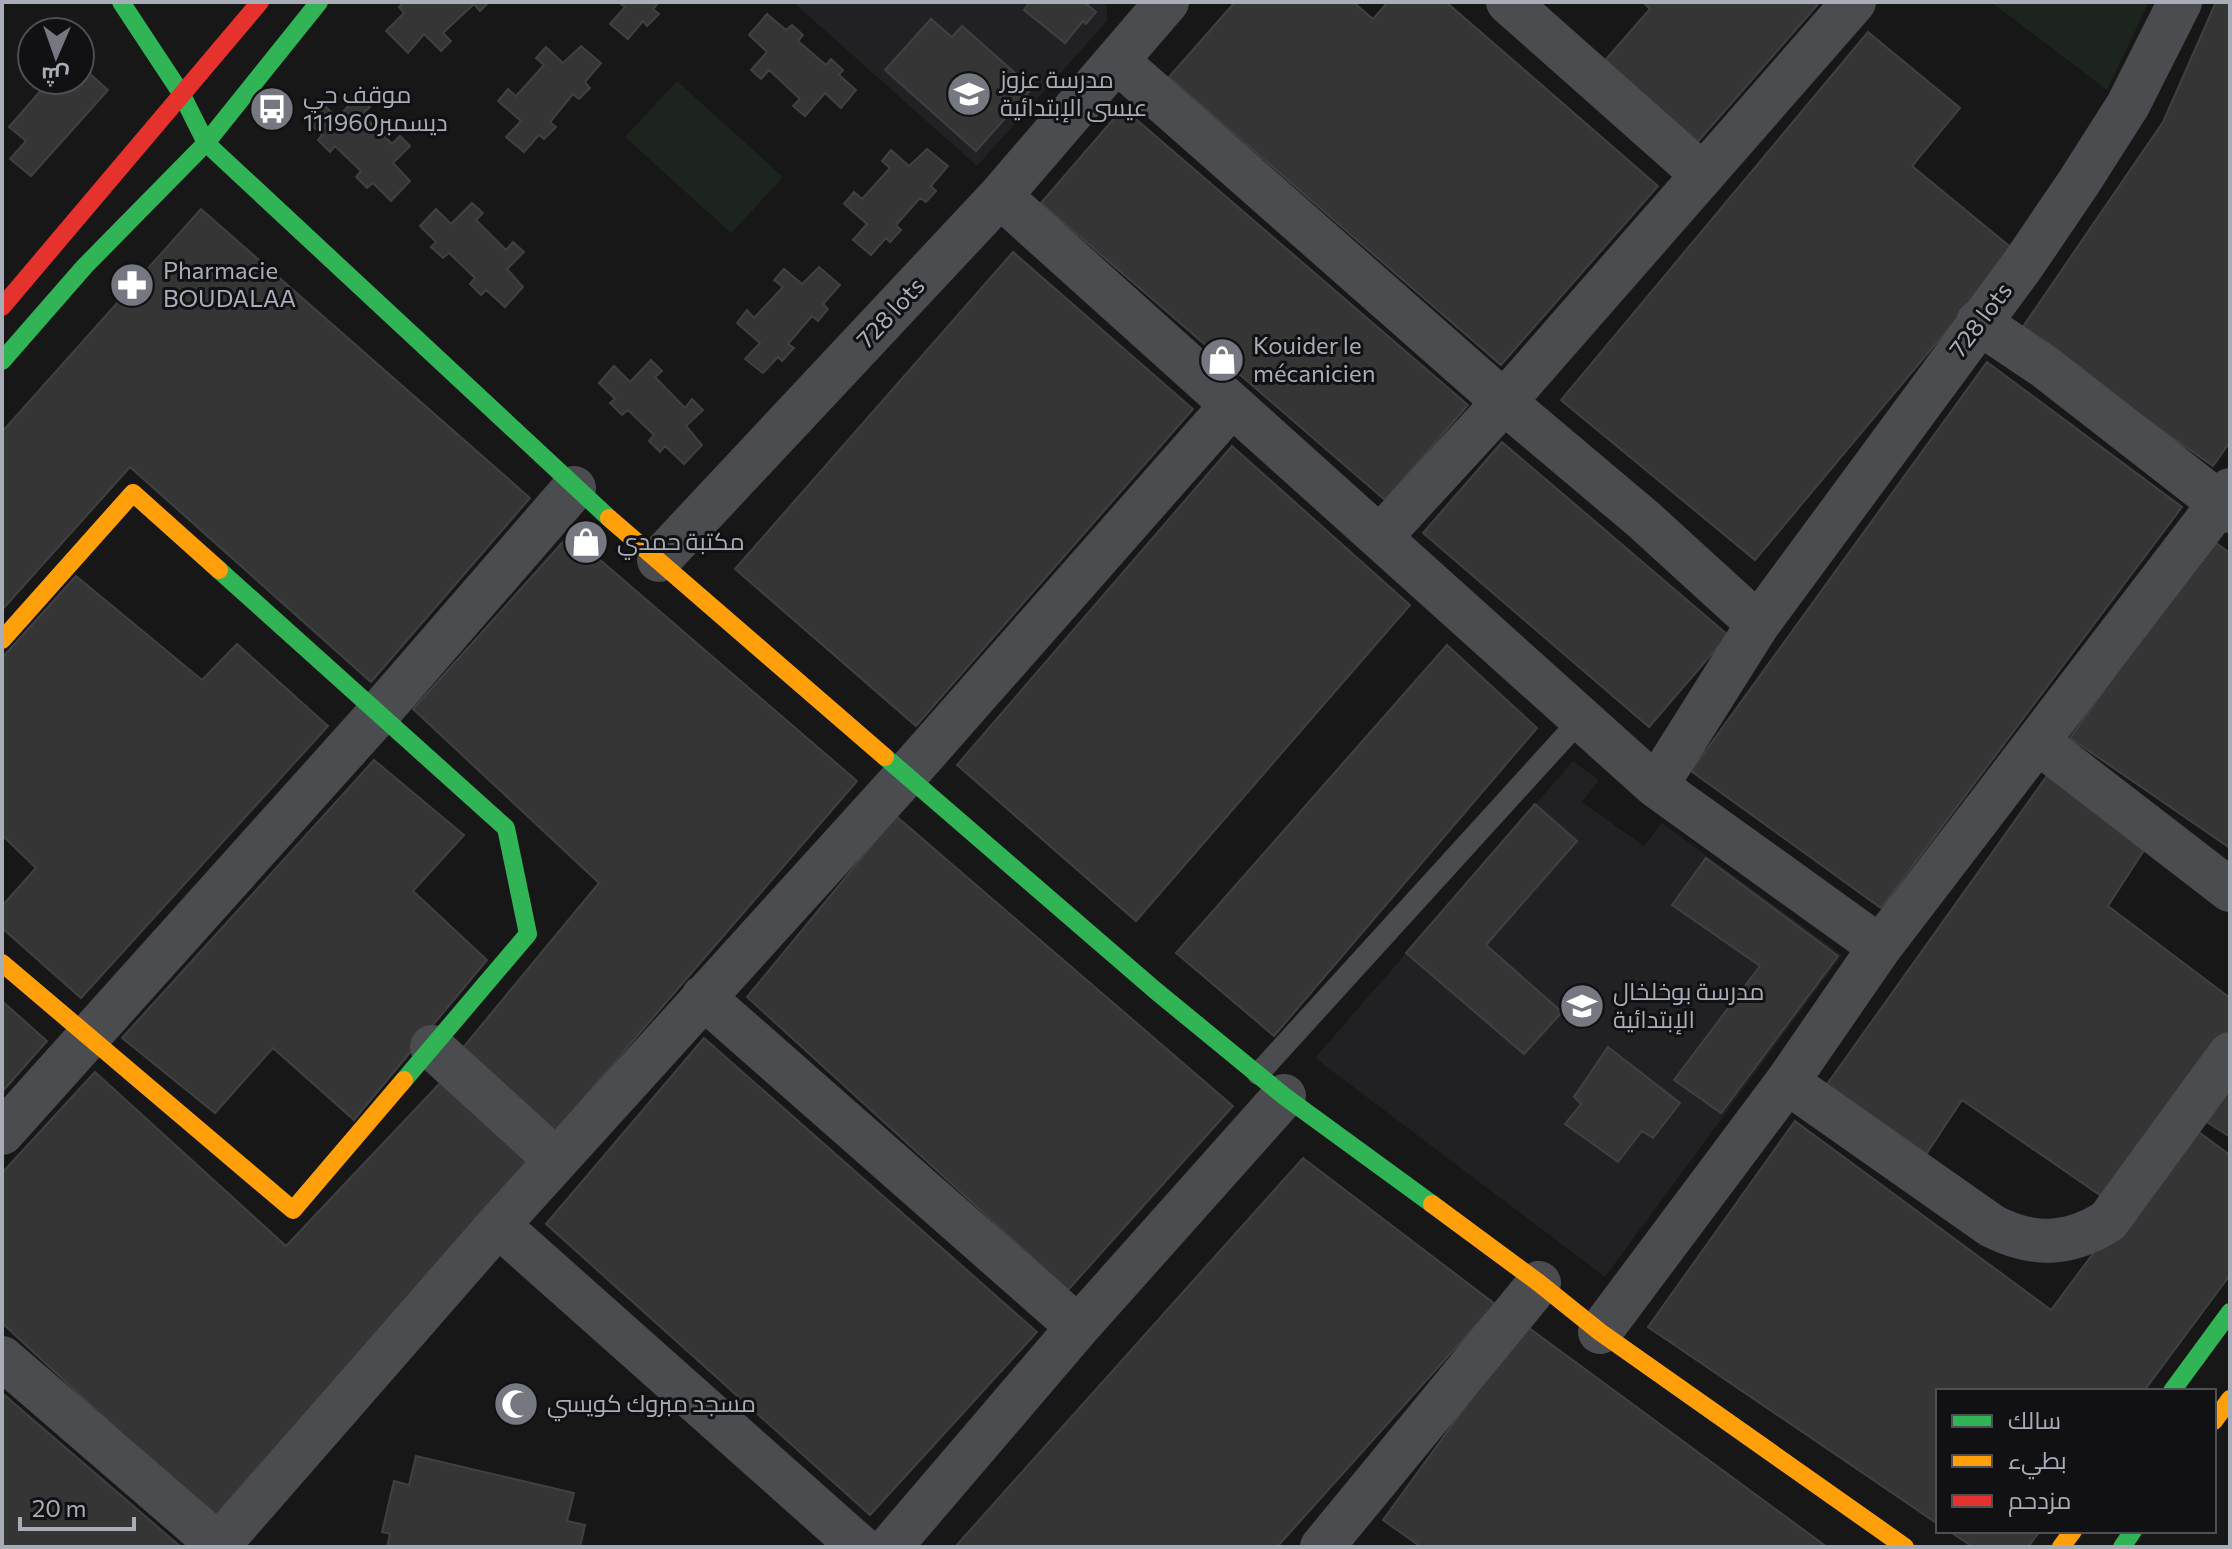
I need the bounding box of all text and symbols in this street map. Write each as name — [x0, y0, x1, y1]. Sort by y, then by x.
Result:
north arrow — [16, 16, 96, 96]
text: ش — [41, 62, 70, 90]
place label: مدرسة عزوز عيسى الإبتدائية — [998, 64, 1147, 123]
school or university icon: مدرسة عزوز عيسى الإبتدائية — [945, 70, 993, 118]
place label: موقف حي 11ديسمبر1960 — [303, 79, 448, 136]
bus stop icon: موقف حي 11ديسمبر1960 — [248, 85, 296, 133]
place label: Pharmacie BOUDALAA — [163, 255, 296, 312]
pharmacy icon: Pharmacie BOUDALAA — [108, 261, 156, 309]
street label: 728 lots — [850, 271, 930, 353]
street label: 728 lots — [1942, 276, 2017, 362]
place label: Kouider le mécanicien — [1253, 330, 1375, 387]
shop icon: Kouider le mécanicien — [1198, 336, 1246, 384]
shop icon: مكتبة حمدي — [562, 518, 610, 566]
place label: مكتبة حمدي — [617, 526, 745, 560]
place label: مدرسة بوخلخال الإبتدائية — [1613, 976, 1764, 1035]
school or university icon: مدرسة بوخلخال الإبتدائية — [1558, 982, 1606, 1030]
mosque icon: مسجد مبروك كويسي — [492, 1380, 540, 1428]
place label: مسجد مبروك كويسي — [547, 1388, 756, 1422]
legend — [1936, 1389, 2216, 1533]
text: سالك — [2008, 1405, 2061, 1434]
text: بطيء — [2008, 1445, 2067, 1480]
scale bar — [20, 1481, 134, 1531]
text: مزدحم — [2008, 1485, 2071, 1517]
text: 20 m — [32, 1493, 86, 1522]

